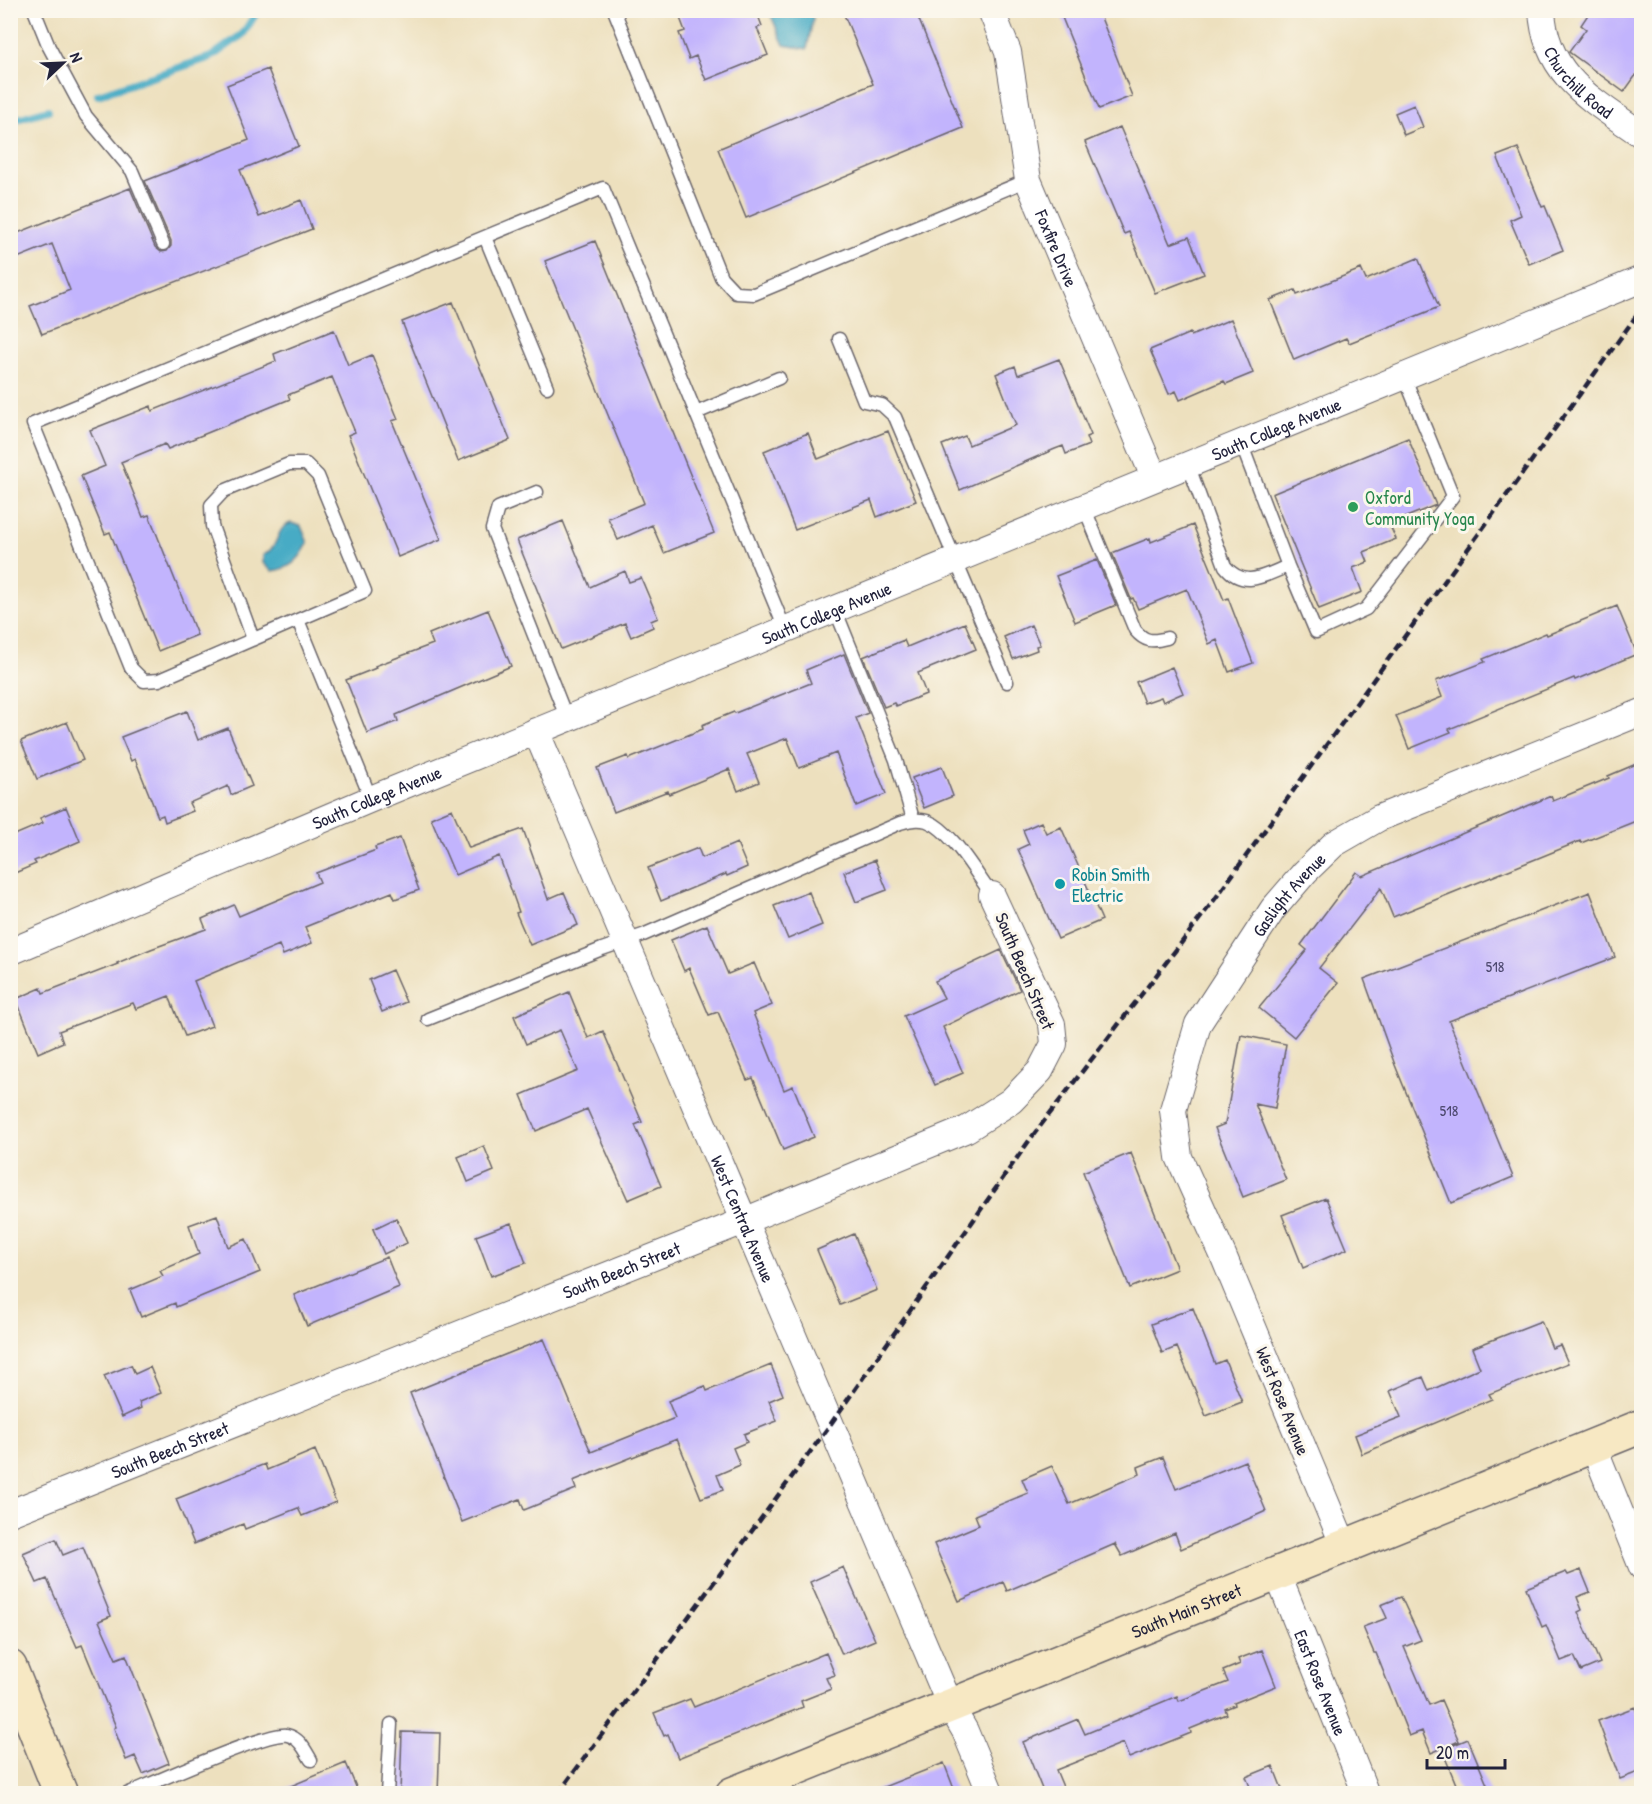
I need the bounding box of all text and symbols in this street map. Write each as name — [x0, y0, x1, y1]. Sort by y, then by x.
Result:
north arrow — [33, 33, 93, 93]
street label: Churchill Road — [1538, 42, 1618, 124]
text: N — [65, 49, 89, 66]
street label: Foxfire Drive — [1029, 205, 1084, 291]
street label: South College Avenue — [1208, 391, 1345, 466]
place label: Oxford Community Yoga — [1365, 485, 1474, 531]
marker: Oxford Community Yoga — [1346, 500, 1360, 514]
street label: South College Avenue — [758, 575, 895, 650]
street label: South College Avenue — [308, 759, 445, 835]
street label: Gaslight Avenue — [1246, 846, 1331, 941]
place label: Robin Smith Electric — [1072, 862, 1150, 908]
marker: Robin Smith Electric — [1053, 877, 1067, 891]
street label: South Beech Street — [989, 909, 1061, 1034]
house number: 518 — [1486, 956, 1504, 977]
house number: 518 — [1440, 1100, 1458, 1121]
street label: West Central Avenue — [705, 1151, 781, 1286]
street label: South Beech Street — [559, 1235, 685, 1304]
street label: West Rose Avenue — [1250, 1343, 1316, 1459]
street label: South Beech Street — [107, 1414, 233, 1484]
street label: South Main Street — [1127, 1577, 1246, 1644]
street label: East Rose Avenue — [1289, 1626, 1354, 1739]
scale bar — [1427, 1732, 1505, 1770]
text: 20 m — [1436, 1740, 1469, 1765]

